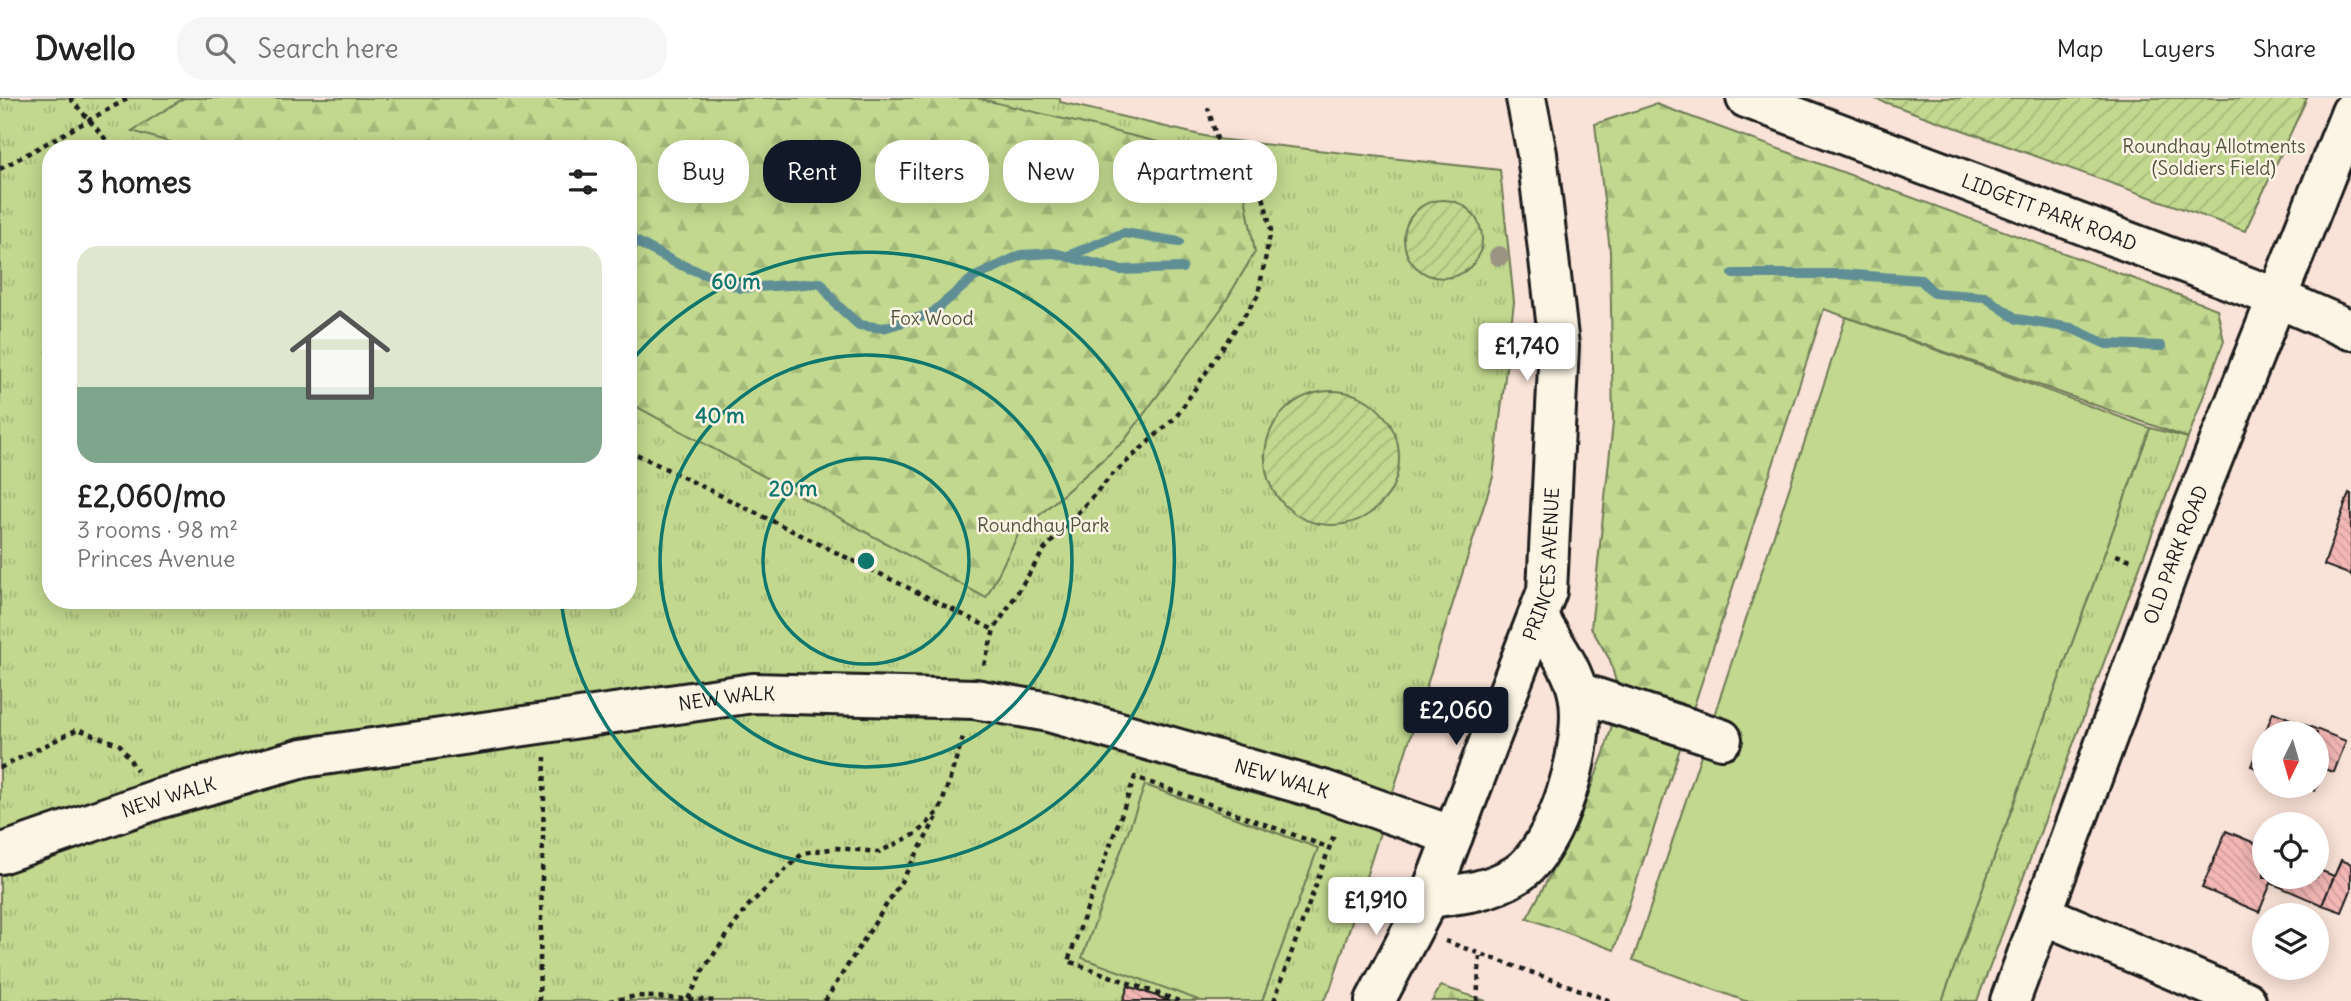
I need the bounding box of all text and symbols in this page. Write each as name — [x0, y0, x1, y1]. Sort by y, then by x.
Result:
search box — [177, 17, 667, 80]
text: Dwello — [35, 27, 135, 69]
icon: search — [201, 29, 239, 67]
text: Search here — [257, 32, 398, 65]
text: Map — [2057, 33, 2103, 63]
text: Layers — [2141, 33, 2215, 63]
text: Share — [2253, 33, 2316, 63]
park label: Roundhay Allotments (Soldiers Field) — [2122, 134, 2306, 180]
chip: Buy — [658, 140, 749, 203]
chip: Rent — [763, 140, 861, 203]
chip: Filters — [875, 140, 989, 203]
chip: New — [1003, 140, 1099, 203]
chip: Apartment — [1113, 140, 1277, 203]
text: 3 homes — [77, 163, 191, 201]
icon: filters — [564, 163, 602, 201]
street label: LIDGETT PARK ROAD — [1958, 168, 2140, 256]
text: 60 m — [711, 268, 761, 295]
icon: home — [277, 292, 403, 418]
park label: Fox Wood — [890, 306, 974, 330]
pin: £1,740 — [1470, 324, 1584, 383]
text: £1,740 — [1494, 331, 1560, 360]
text: 40 m — [695, 402, 745, 429]
text: 20 m — [769, 475, 818, 502]
text: £2,060/mo — [77, 477, 226, 515]
street label: OLD PARK ROAD — [2138, 482, 2213, 627]
street label: PRINCES AVENUE — [1517, 487, 1564, 644]
park label: Roundhay Park — [977, 513, 1109, 537]
text: 3 rooms · 98 m² — [77, 515, 238, 544]
text: Princes Avenue — [77, 544, 235, 573]
centre of rings — [854, 549, 878, 573]
street label: NEW WALK — [677, 681, 776, 716]
pin: £2,060 — [1399, 688, 1513, 747]
text: £2,060 — [1419, 695, 1493, 724]
north arrow — [2252, 721, 2329, 798]
map controls — [2252, 721, 2329, 980]
street label: NEW WALK — [1232, 753, 1333, 803]
street label: NEW WALK — [118, 771, 219, 823]
button: locate — [2252, 812, 2329, 889]
pin: £1,910 — [1319, 878, 1433, 937]
text: £1,910 — [1344, 885, 1408, 914]
button: layers — [2252, 903, 2329, 980]

